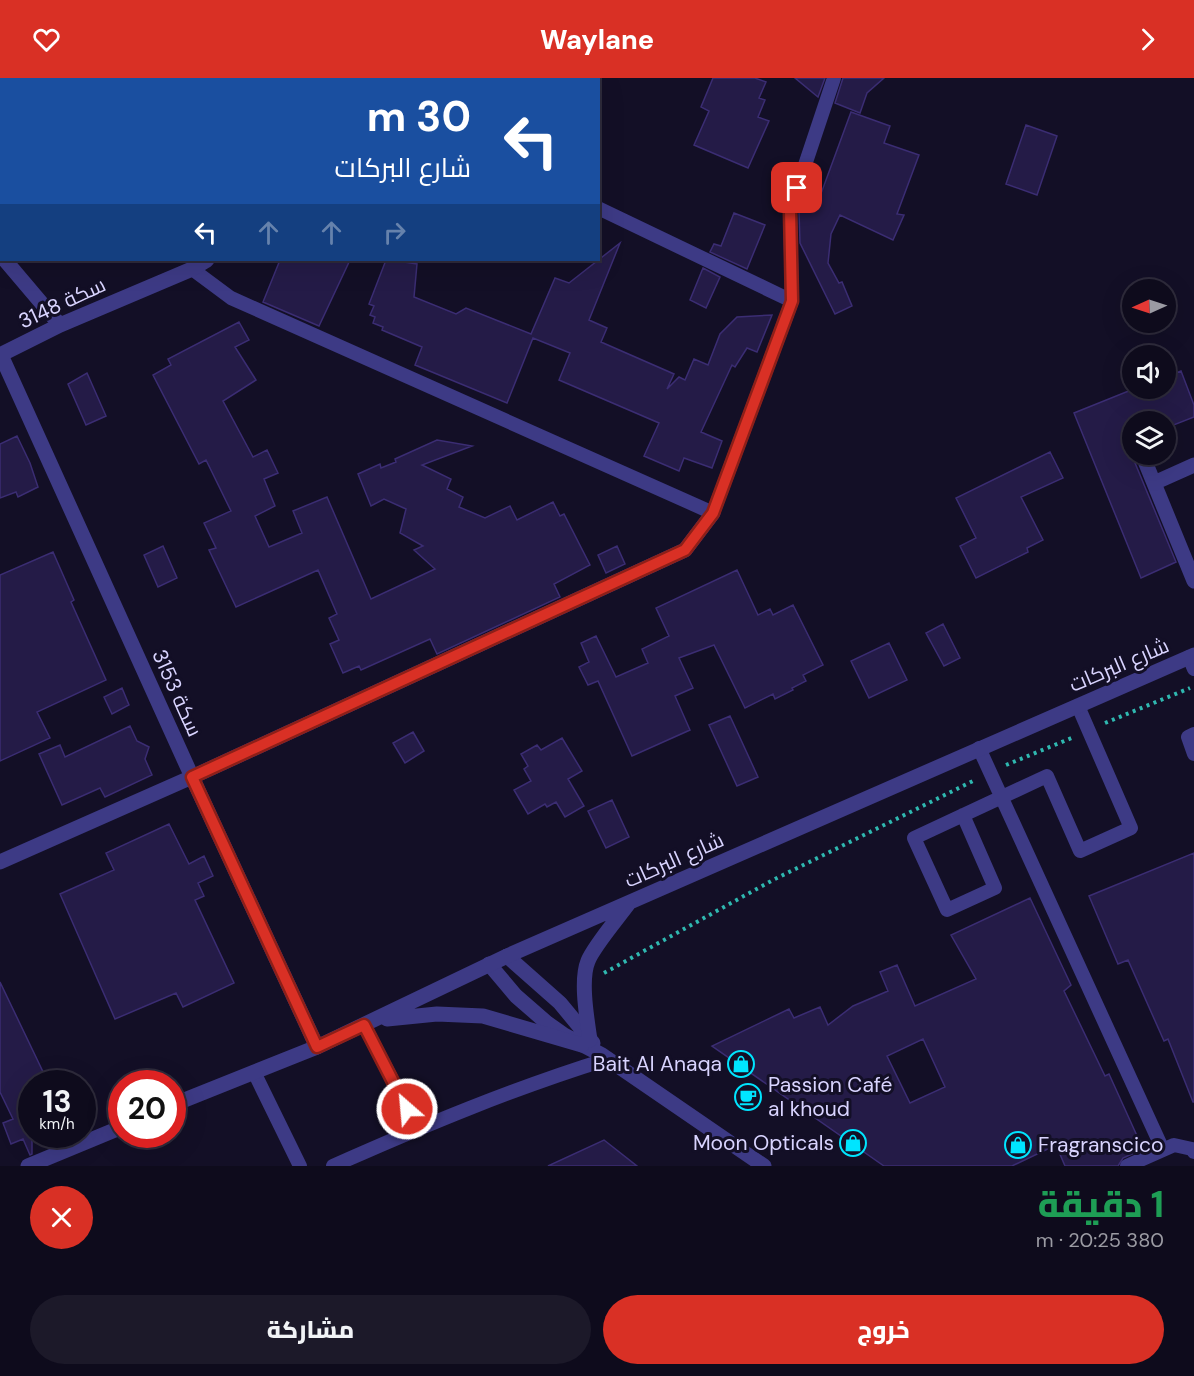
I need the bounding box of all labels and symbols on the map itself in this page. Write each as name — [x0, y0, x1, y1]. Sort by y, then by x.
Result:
pin — [771, 162, 822, 213]
street label: سكة 3148 — [14, 271, 110, 335]
north arrow — [1122, 279, 1176, 333]
street label: شارع البركات — [1065, 631, 1173, 699]
street label: سكة 3153 — [145, 645, 209, 741]
street label: شارع البركات — [620, 826, 728, 894]
shop icon: Bait Al Anaqa — [726, 1049, 756, 1079]
place label: Bait Al Anaqa — [593, 1050, 722, 1078]
speed limit sign: 20 — [108, 1070, 186, 1148]
place label: Passion Café al khoud — [768, 1071, 893, 1123]
position arrow — [375, 1077, 439, 1141]
cafe icon: Passion Café al khoud — [733, 1082, 763, 1112]
shop icon: Moon Opticals — [838, 1128, 868, 1158]
place label: Moon Opticals — [693, 1129, 834, 1157]
shop icon: Fragranscico — [1003, 1130, 1033, 1160]
place label: Fragranscico — [1038, 1131, 1163, 1159]

